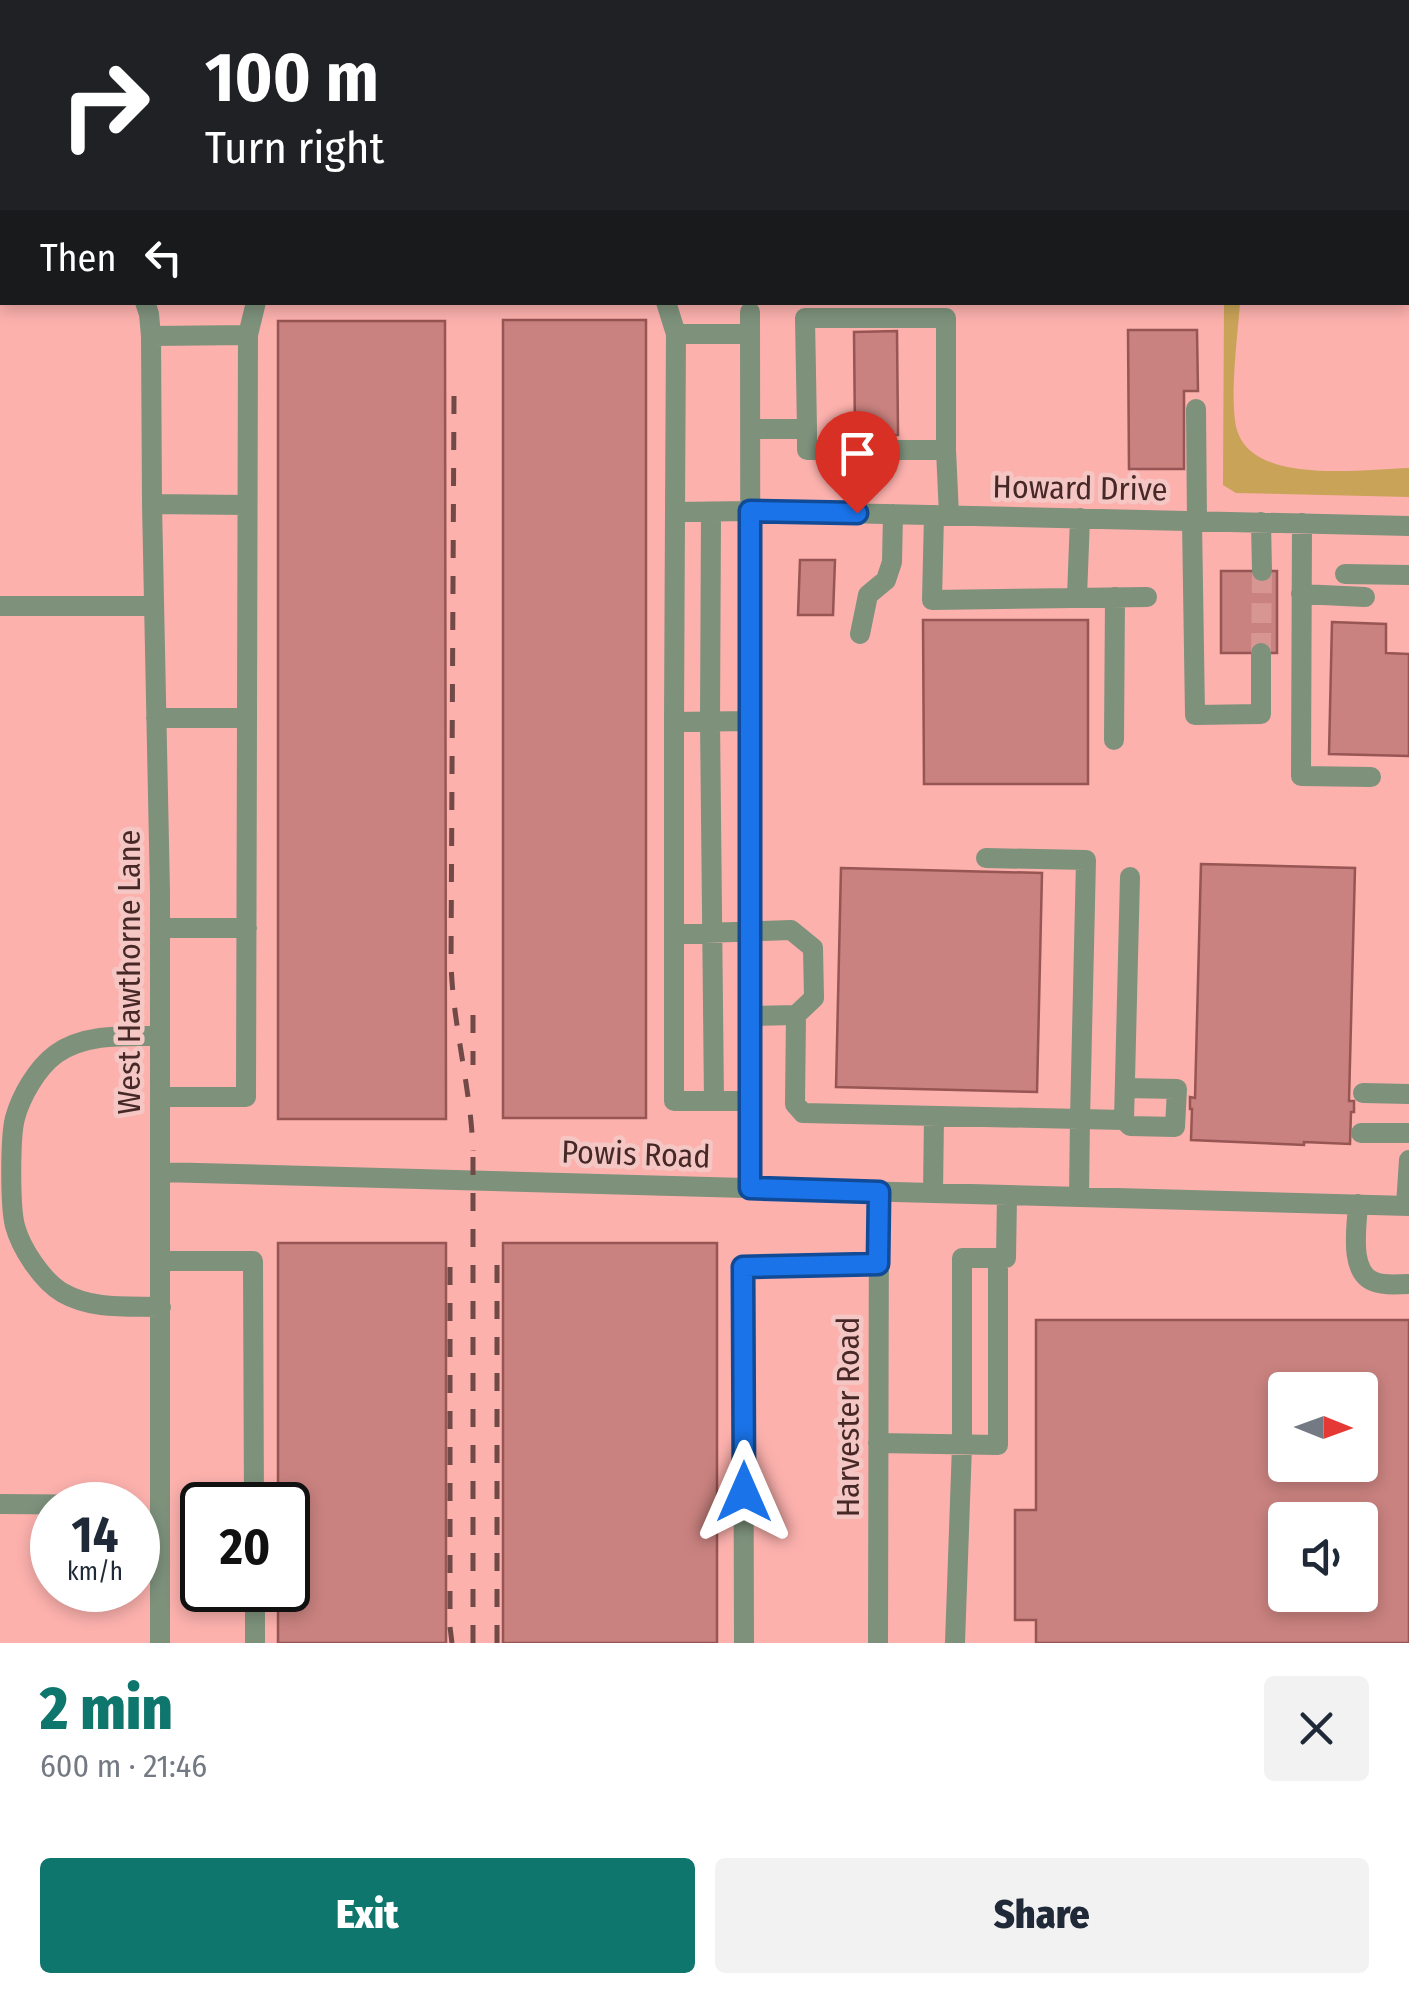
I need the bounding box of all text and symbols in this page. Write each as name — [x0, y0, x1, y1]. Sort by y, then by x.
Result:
text: 100 m — [205, 36, 379, 120]
icon: right — [40, 40, 170, 170]
text: Turn right — [205, 121, 384, 175]
icon: left — [136, 230, 191, 285]
text: Then — [40, 235, 116, 281]
pin — [815, 411, 900, 514]
icon: arrive — [830, 426, 885, 481]
street label: Howard Drive — [992, 467, 1168, 509]
street label: West Hawthorne Lane — [110, 830, 148, 1114]
street label: Powis Road — [561, 1132, 711, 1176]
street label: Harvester Road — [829, 1317, 867, 1517]
north arrow — [1268, 1372, 1378, 1482]
map controls — [1268, 1372, 1378, 1612]
position arrow — [692, 1440, 796, 1544]
speed limit sign: 20 — [180, 1482, 310, 1612]
button: sound — [1268, 1502, 1378, 1612]
text: 14 — [72, 1505, 118, 1565]
text: km/h — [67, 1557, 123, 1587]
text: 2 min — [40, 1673, 173, 1745]
button: close — [1264, 1676, 1369, 1781]
text: 600 m · 21:46 — [40, 1747, 207, 1785]
button: Exit — [40, 1858, 695, 1973]
button: Share — [715, 1858, 1369, 1973]

